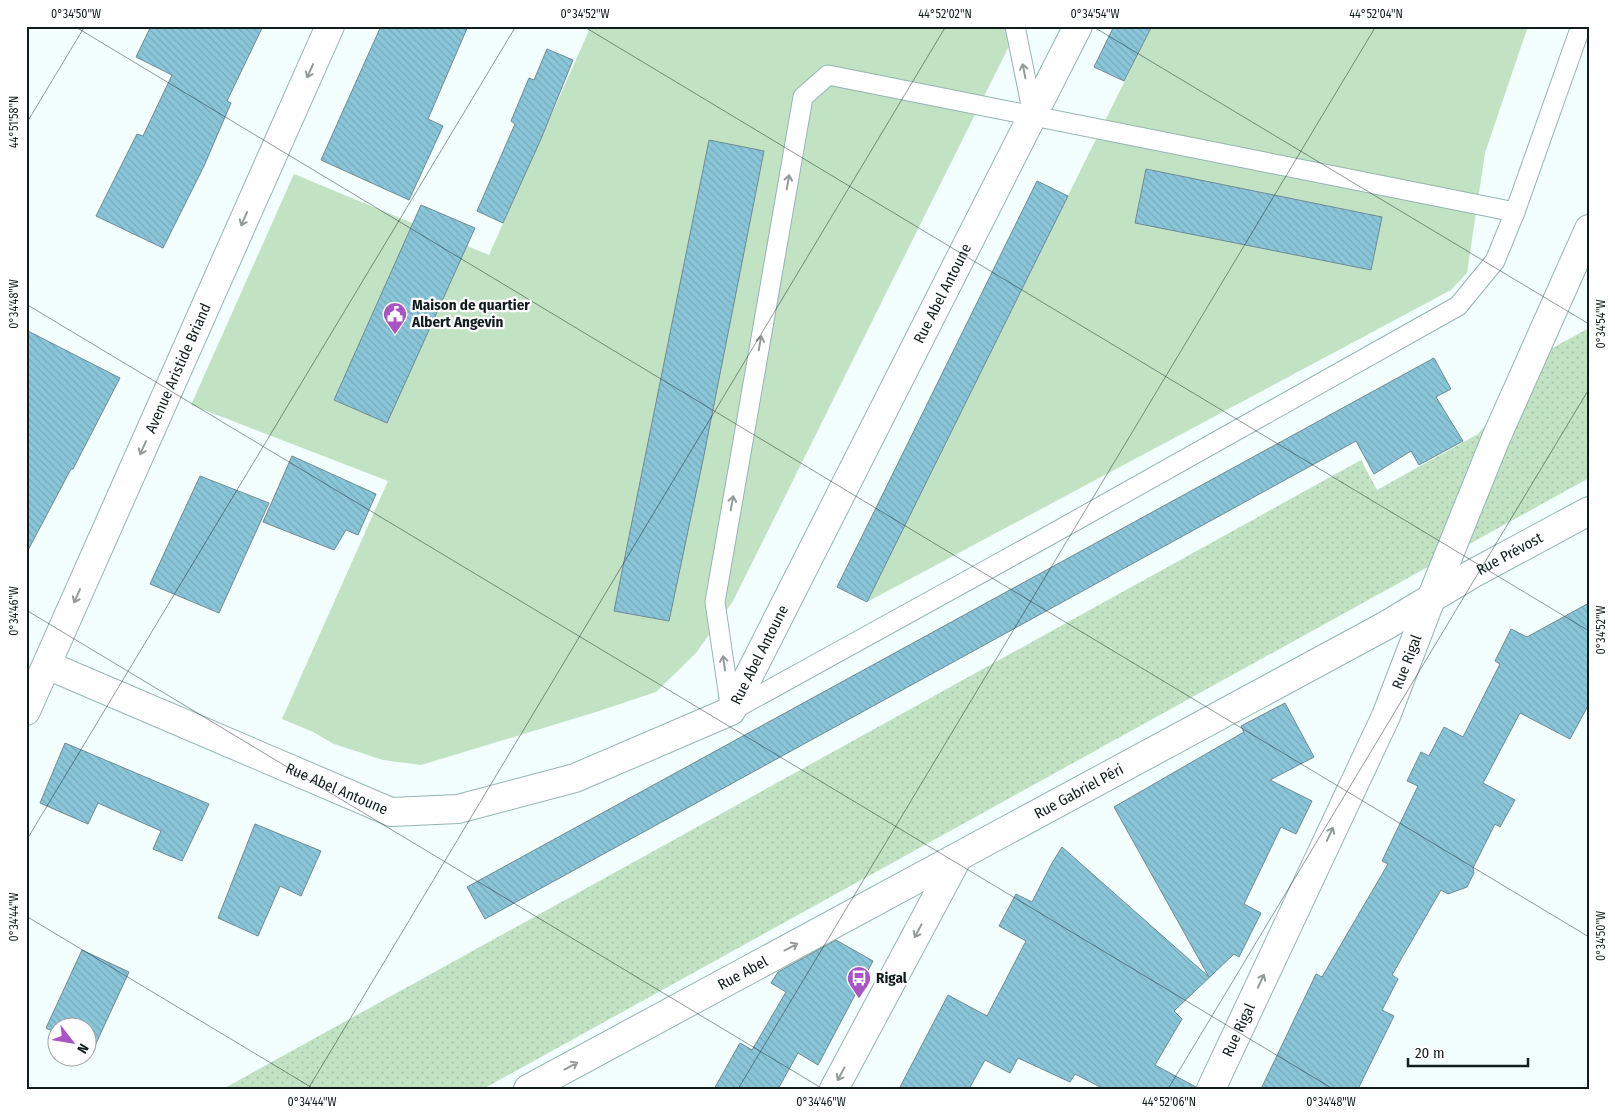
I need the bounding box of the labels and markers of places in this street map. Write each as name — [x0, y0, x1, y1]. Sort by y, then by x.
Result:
place label: Maison de quartier Albert Angevin — [411, 296, 530, 331]
public building icon: Maison de quartier Albert Angevin — [382, 301, 408, 335]
bus stop icon: Rigal — [846, 965, 872, 999]
place label: Rigal — [876, 969, 908, 987]

